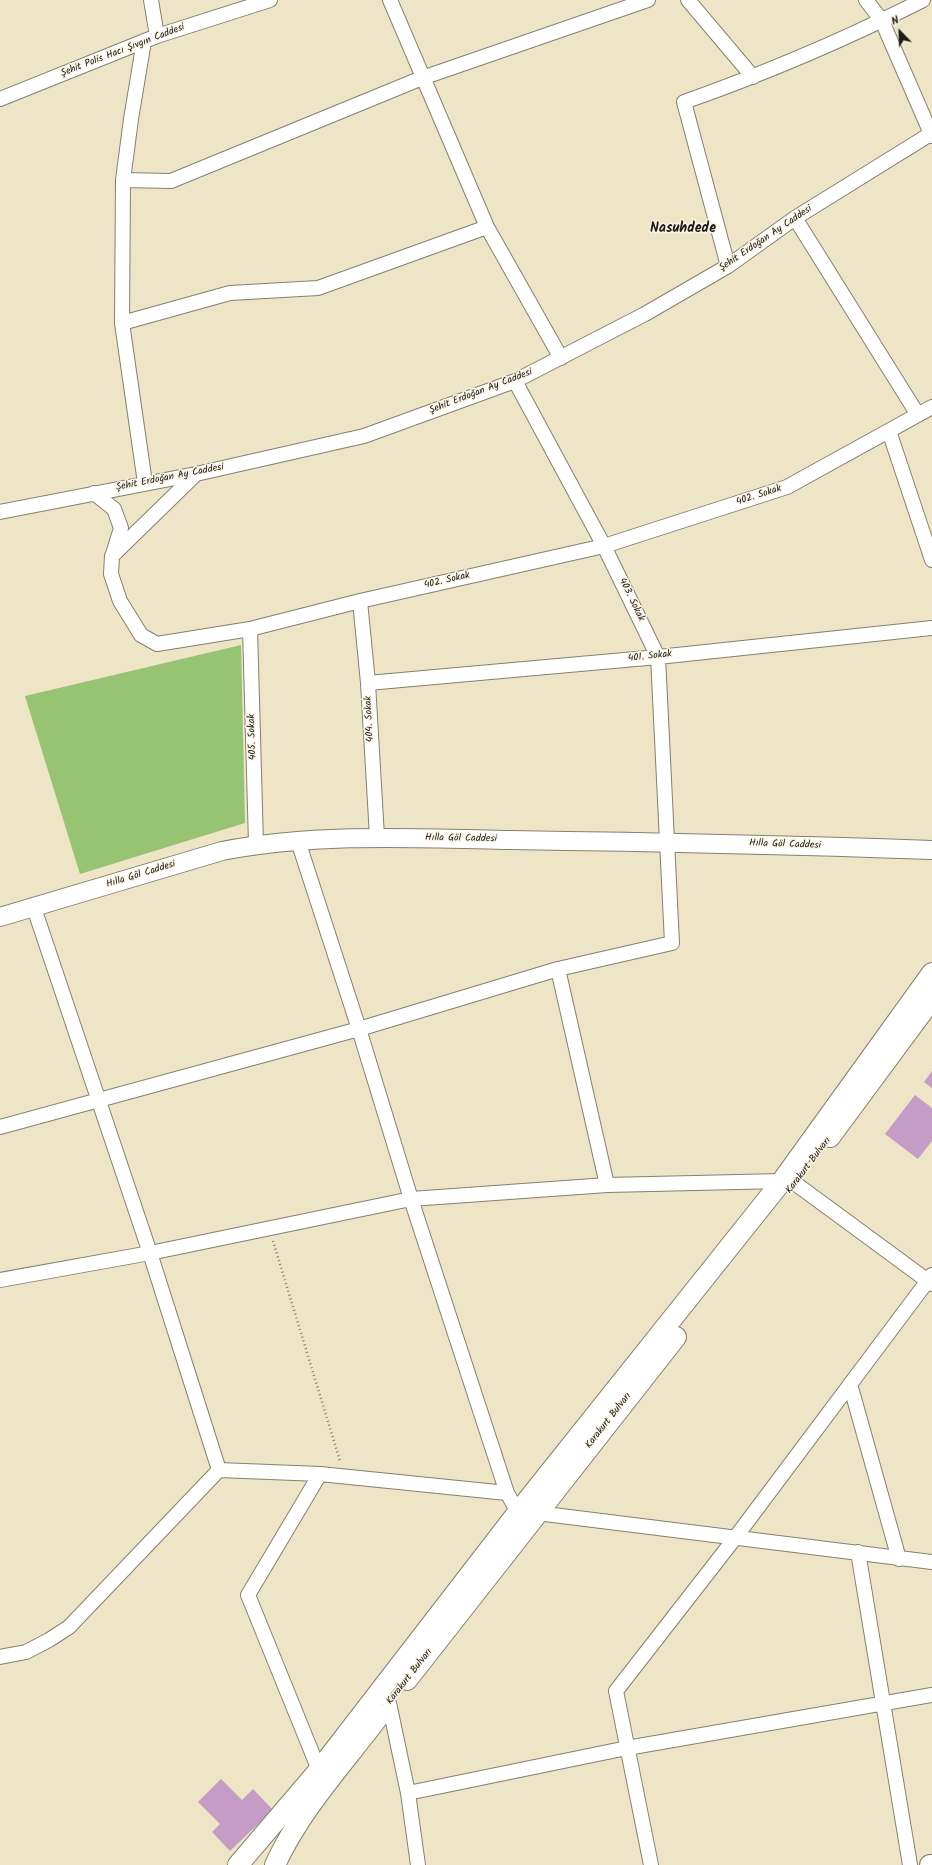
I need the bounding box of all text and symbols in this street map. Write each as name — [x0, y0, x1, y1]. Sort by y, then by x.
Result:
text: N — [889, 11, 902, 31]
north arrow — [880, 12, 920, 52]
street label: Şehit Polis Hacı Şıvgın Caddesi — [59, 22, 187, 80]
street label: Şehit Erdoğan Ay Caddesi — [717, 203, 815, 275]
district label: Nasuhdede — [650, 222, 716, 238]
street label: Şehit Erdoğan Ay Caddesi — [428, 367, 534, 417]
street label: Şehit Erdoğan Ay Caddesi — [115, 462, 225, 494]
street label: 402. Sokak — [735, 483, 783, 509]
street label: 402. Sokak — [423, 570, 471, 592]
street label: 403. Sokak — [615, 576, 647, 624]
street label: 401. Sokak — [628, 649, 672, 665]
street label: 404. Sokak — [363, 696, 377, 742]
street label: 405. Sokak — [246, 714, 260, 760]
street label: Hılla Göl Caddesi — [425, 832, 497, 846]
street label: Hılla Göl Caddesi — [749, 838, 821, 852]
street label: Hılla Göl Caddesi — [105, 859, 177, 891]
street label: Karakurt Bulvarı — [784, 1135, 834, 1197]
street label: Karakurt Bulvarı — [583, 1391, 635, 1451]
street label: Karakurt Bulvarı — [384, 1647, 436, 1707]

